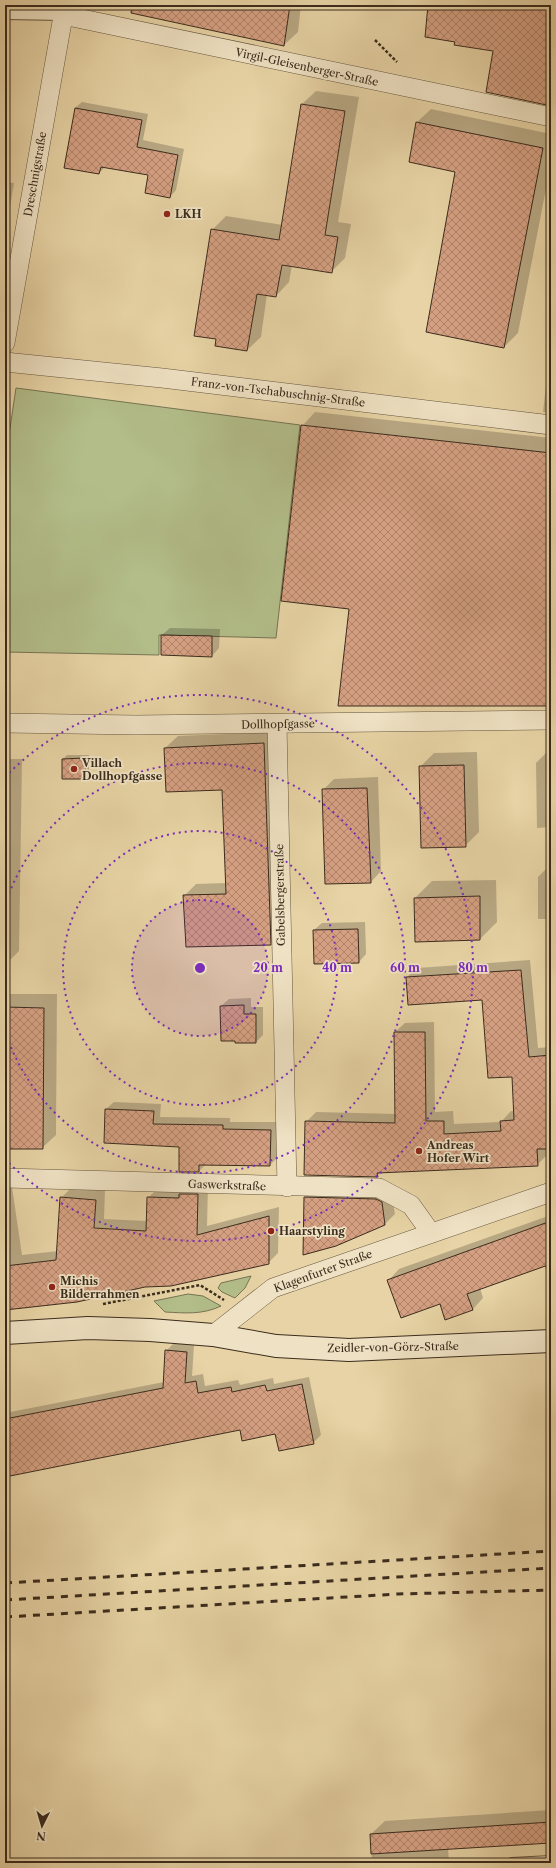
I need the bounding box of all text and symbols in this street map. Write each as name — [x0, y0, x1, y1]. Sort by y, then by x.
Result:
street label: Virgil-Gleisenberger-Straße — [233, 45, 380, 89]
street label: Dreschnigstraße — [21, 131, 49, 217]
place label: LKH — [175, 207, 201, 221]
marker: LKH — [162, 209, 172, 219]
street label: Franz-von-Tschabuschnig-Straße — [190, 374, 366, 410]
street label: Dollhopfgasse — [241, 716, 315, 732]
place label: Villach Dollhopfgasse — [81, 756, 163, 783]
marker: Villach Dollhopfgasse — [69, 764, 79, 774]
street label: Gabelsbergerstraße — [272, 844, 288, 946]
text: 20 m — [253, 960, 283, 975]
text: 40 m — [322, 960, 352, 975]
text: 60 m — [390, 960, 420, 975]
text: 80 m — [458, 960, 488, 975]
centre of rings — [193, 961, 207, 975]
place label: Andreas Hofer Wirt — [426, 1138, 490, 1165]
marker: Andreas Hofer Wirt — [414, 1146, 424, 1156]
street label: Gaswerkstraße — [188, 1177, 266, 1193]
place label: Haarstyling — [279, 1224, 346, 1238]
marker: Haarstyling — [266, 1226, 276, 1236]
street label: Klagenfurter Straße — [272, 1247, 374, 1295]
place label: Michis Bilderrahmen — [60, 1274, 140, 1301]
marker: Michis Bilderrahmen — [47, 1282, 57, 1292]
street label: Zeidler-von-Görz-Straße — [327, 1339, 459, 1355]
north arrow — [22, 1806, 62, 1846]
text: N — [35, 1829, 47, 1843]

